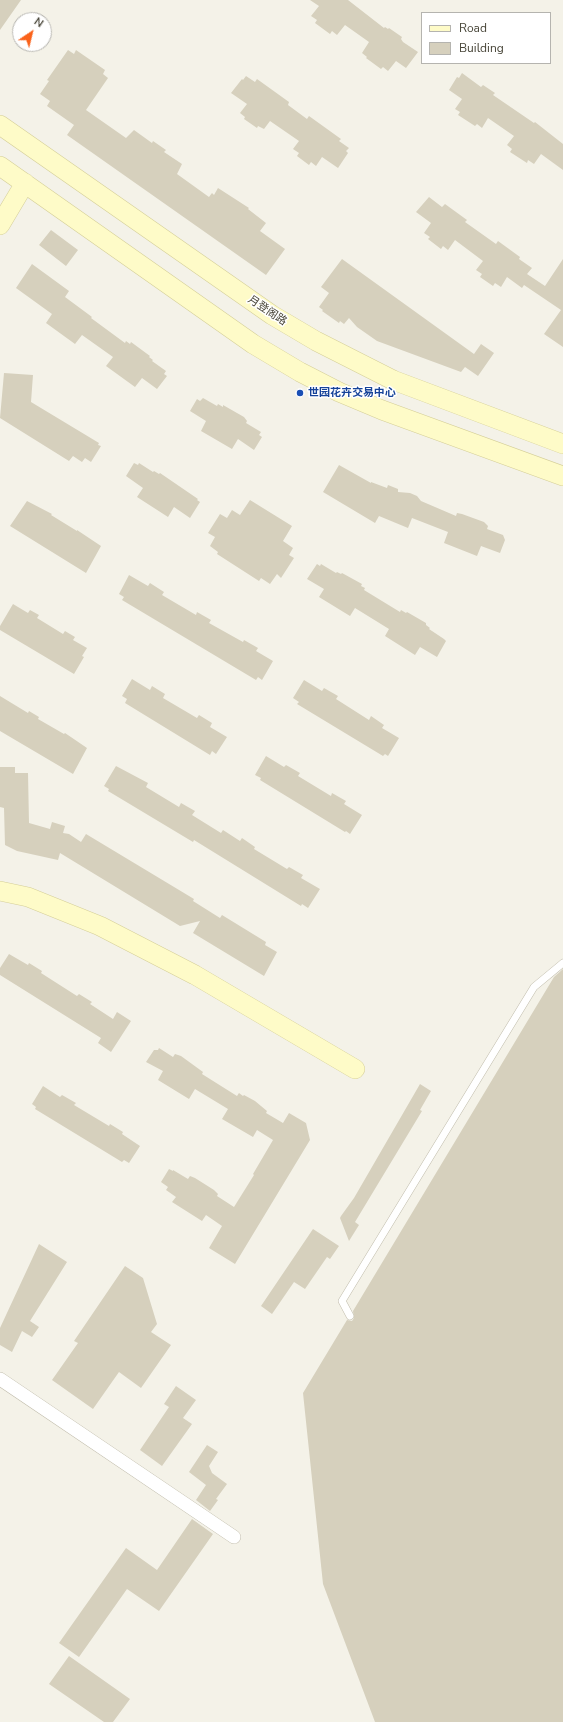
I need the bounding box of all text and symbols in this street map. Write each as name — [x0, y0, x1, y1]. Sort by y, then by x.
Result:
north arrow — [12, 12, 52, 52]
legend — [421, 12, 551, 64]
text: N — [31, 14, 46, 31]
text: Road — [459, 20, 487, 36]
text: Building — [459, 40, 504, 56]
street label: 月登阁路 — [245, 293, 289, 329]
place label: 世园花卉交易中心 — [308, 386, 396, 400]
marker: 世园花卉交易中心 — [295, 388, 305, 398]

